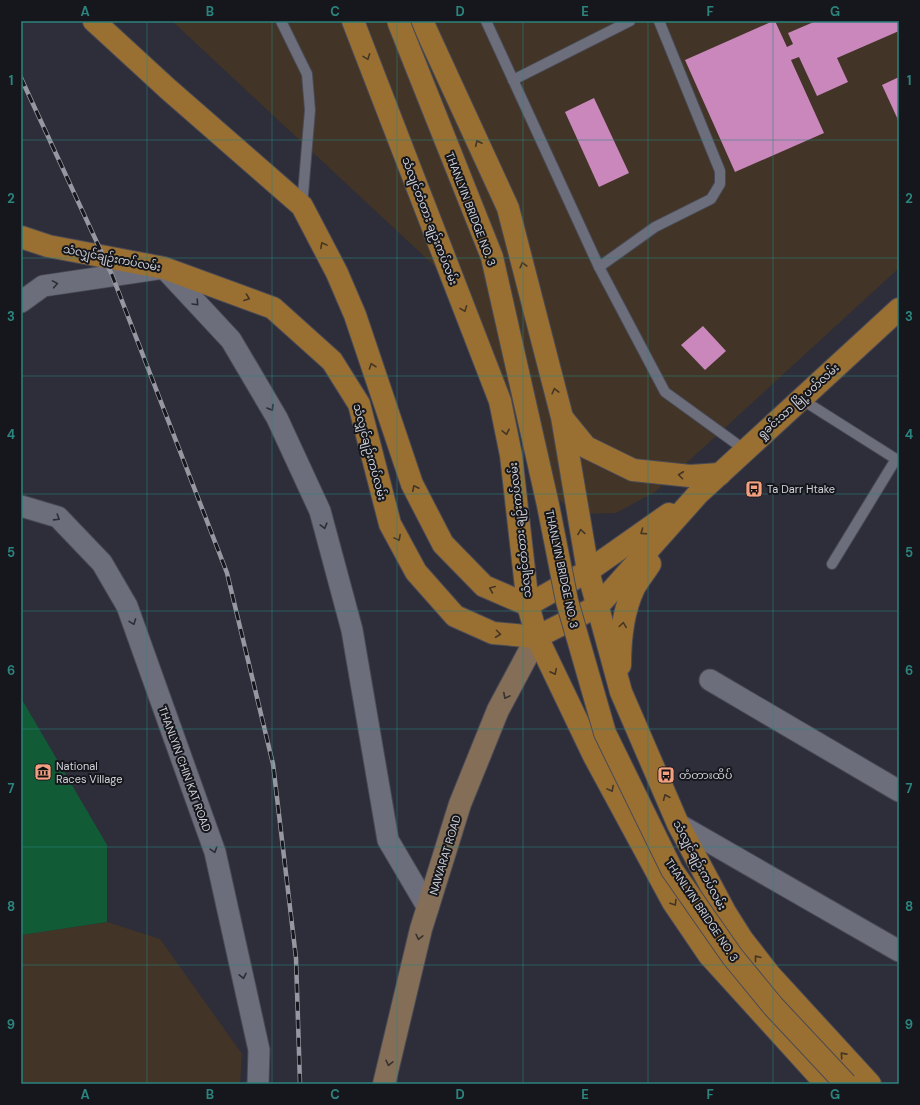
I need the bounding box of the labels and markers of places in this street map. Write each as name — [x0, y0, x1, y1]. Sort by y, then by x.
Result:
bus stop icon: Ta Darr Htake — [744, 479, 764, 499]
place label: Ta Darr Htake — [767, 482, 835, 496]
place label: National Races Village — [56, 759, 122, 786]
museum icon: National Races Village — [33, 762, 53, 782]
bus stop icon: တံတားထိပ် — [656, 765, 676, 785]
place label: တံတားထိပ် — [679, 768, 732, 782]

